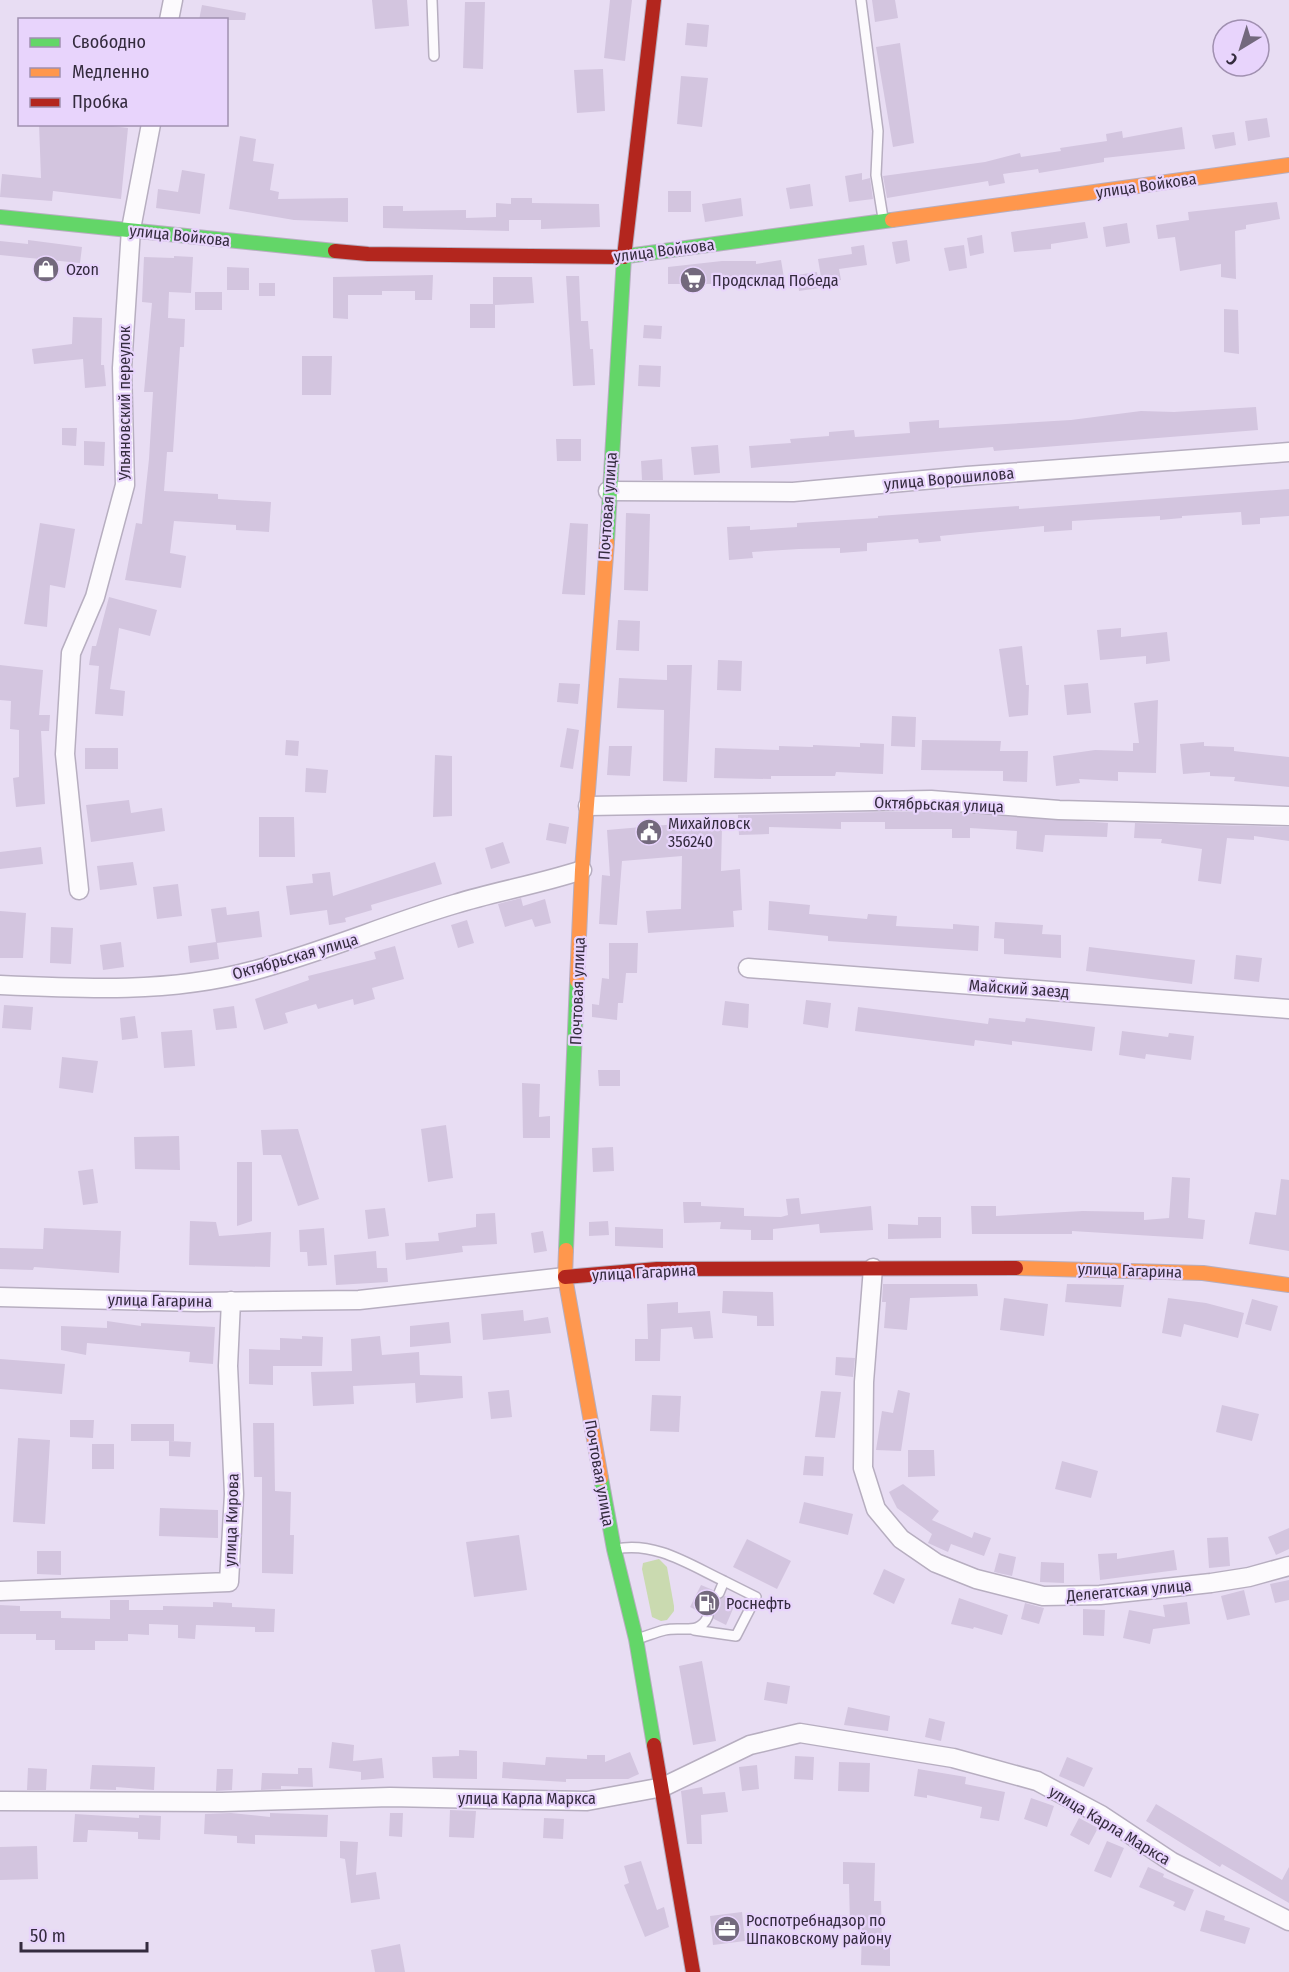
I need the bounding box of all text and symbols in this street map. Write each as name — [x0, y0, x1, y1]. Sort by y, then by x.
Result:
legend — [18, 18, 228, 126]
north arrow — [1211, 18, 1271, 78]
text: Свободно — [72, 31, 146, 53]
text: С — [1222, 49, 1241, 69]
text: Медленно — [72, 61, 150, 83]
text: Пробка — [72, 91, 128, 113]
street label: улица Войкова — [1095, 169, 1198, 202]
street label: улица Войкова — [129, 221, 231, 250]
street label: улица Войкова — [613, 235, 716, 266]
shop icon: Ozon — [31, 254, 61, 284]
place label: Ozon — [66, 260, 99, 279]
supermarket icon: Продсклад Победа — [678, 265, 708, 295]
place label: Продсклад Победа — [712, 271, 839, 290]
street label: Ульяновский переулок — [115, 325, 134, 481]
street label: Почтовая улица — [594, 451, 621, 561]
street label: улица Ворошилова — [883, 463, 1015, 494]
street label: Октябрьская улица — [874, 793, 1004, 816]
place label: Михайловск 356240 — [668, 814, 751, 851]
public building icon: Михайловск 356240 — [634, 817, 664, 847]
street label: Октябрьская улица — [230, 929, 360, 983]
street label: Почтовая улица — [566, 937, 589, 1045]
street label: Майский заезд — [968, 976, 1070, 1001]
street label: улица Гагарина — [1078, 1259, 1183, 1282]
street label: улица Гагарина — [591, 1260, 697, 1285]
street label: улица Гагарина — [108, 1290, 212, 1311]
street label: Почтовая улица — [581, 1418, 618, 1528]
street label: улица Кирова — [220, 1473, 243, 1567]
street label: Делегатская улица — [1065, 1576, 1193, 1606]
fuel station icon: Роснефть — [692, 1588, 722, 1618]
place label: Роснефть — [726, 1594, 791, 1613]
street label: улица Карла Маркса — [1046, 1782, 1174, 1869]
street label: улица Карла Маркса — [458, 1789, 596, 1808]
place label: Роспотребнадзор по Шпаковскому району — [746, 1911, 892, 1948]
office icon: Роспотребнадзор по Шпаковскому району — [712, 1914, 742, 1944]
scale bar — [21, 1915, 147, 1953]
text: 50 m — [30, 1925, 66, 1947]

